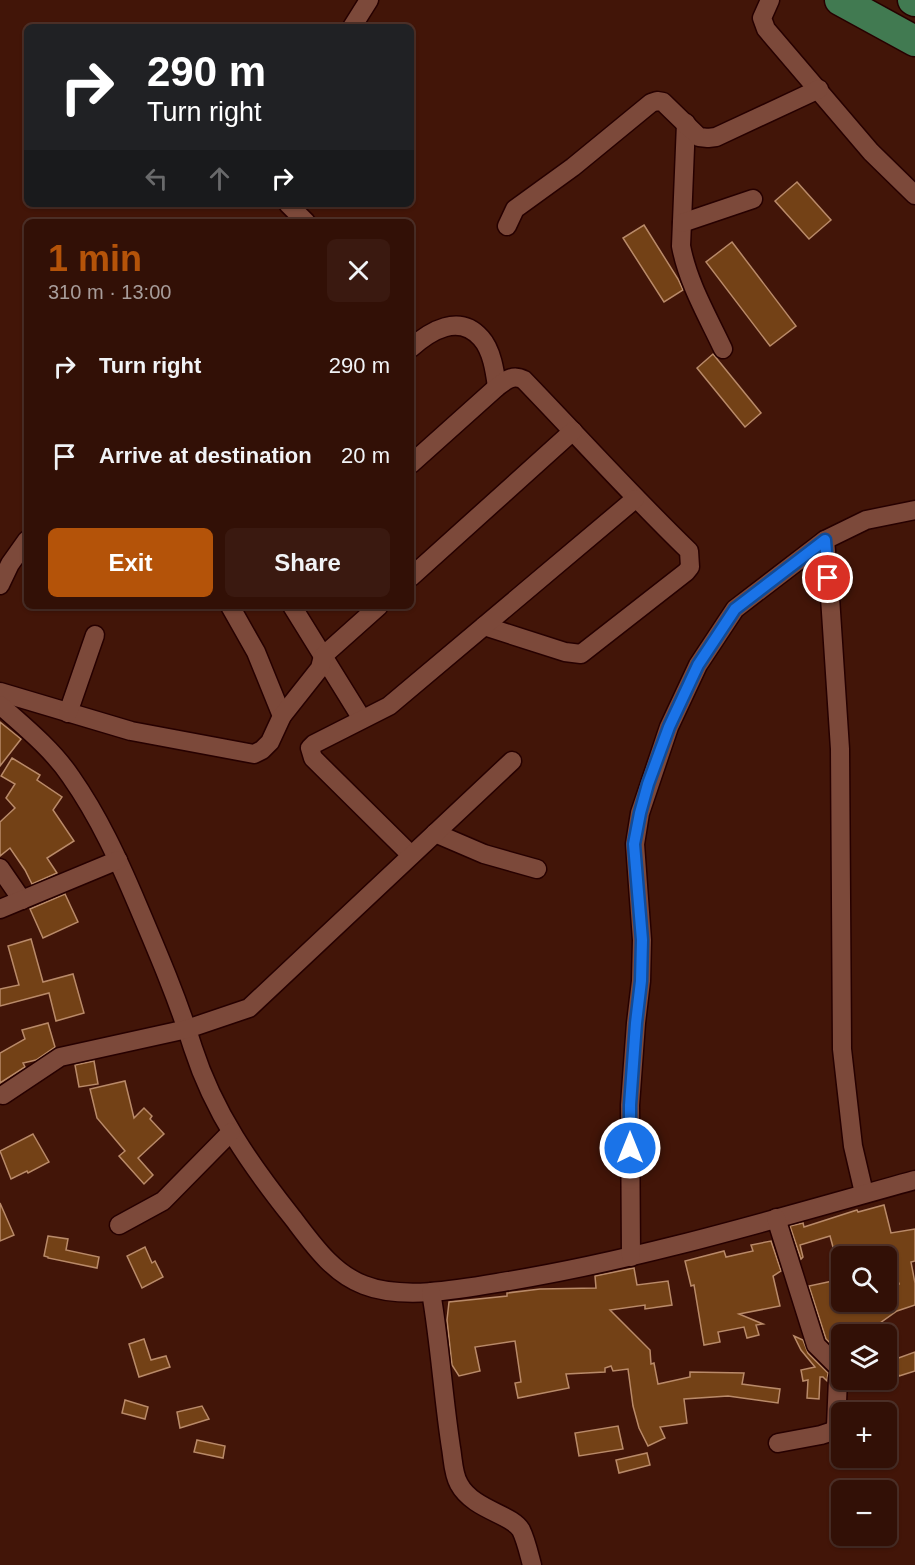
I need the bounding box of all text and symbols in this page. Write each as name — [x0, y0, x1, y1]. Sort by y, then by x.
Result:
icon: right — [48, 48, 126, 126]
text: 290 m — [147, 48, 266, 95]
text: Turn right — [147, 97, 262, 127]
icon: left — [140, 162, 173, 195]
icon: ahead — [203, 162, 236, 195]
icon: right — [266, 162, 299, 195]
text: 1 min — [48, 238, 142, 279]
button: close — [327, 239, 390, 302]
text: 310 m · 13:00 — [48, 281, 171, 303]
icon: right — [48, 350, 81, 383]
text: Turn right — [99, 353, 201, 378]
text: 290 m — [329, 353, 390, 378]
icon: arrive — [48, 440, 81, 473]
text: Arrive at destination — [99, 443, 312, 468]
text: 20 m — [341, 443, 390, 468]
button: Exit — [48, 528, 213, 597]
button: Share — [225, 528, 390, 597]
pin — [802, 552, 853, 603]
icon: arrive — [811, 561, 844, 594]
position arrow — [598, 1116, 662, 1180]
map controls — [831, 1246, 897, 1546]
button: search — [831, 1246, 897, 1312]
button: layers — [831, 1324, 897, 1390]
button: + — [831, 1402, 897, 1468]
button: − — [831, 1480, 897, 1546]

